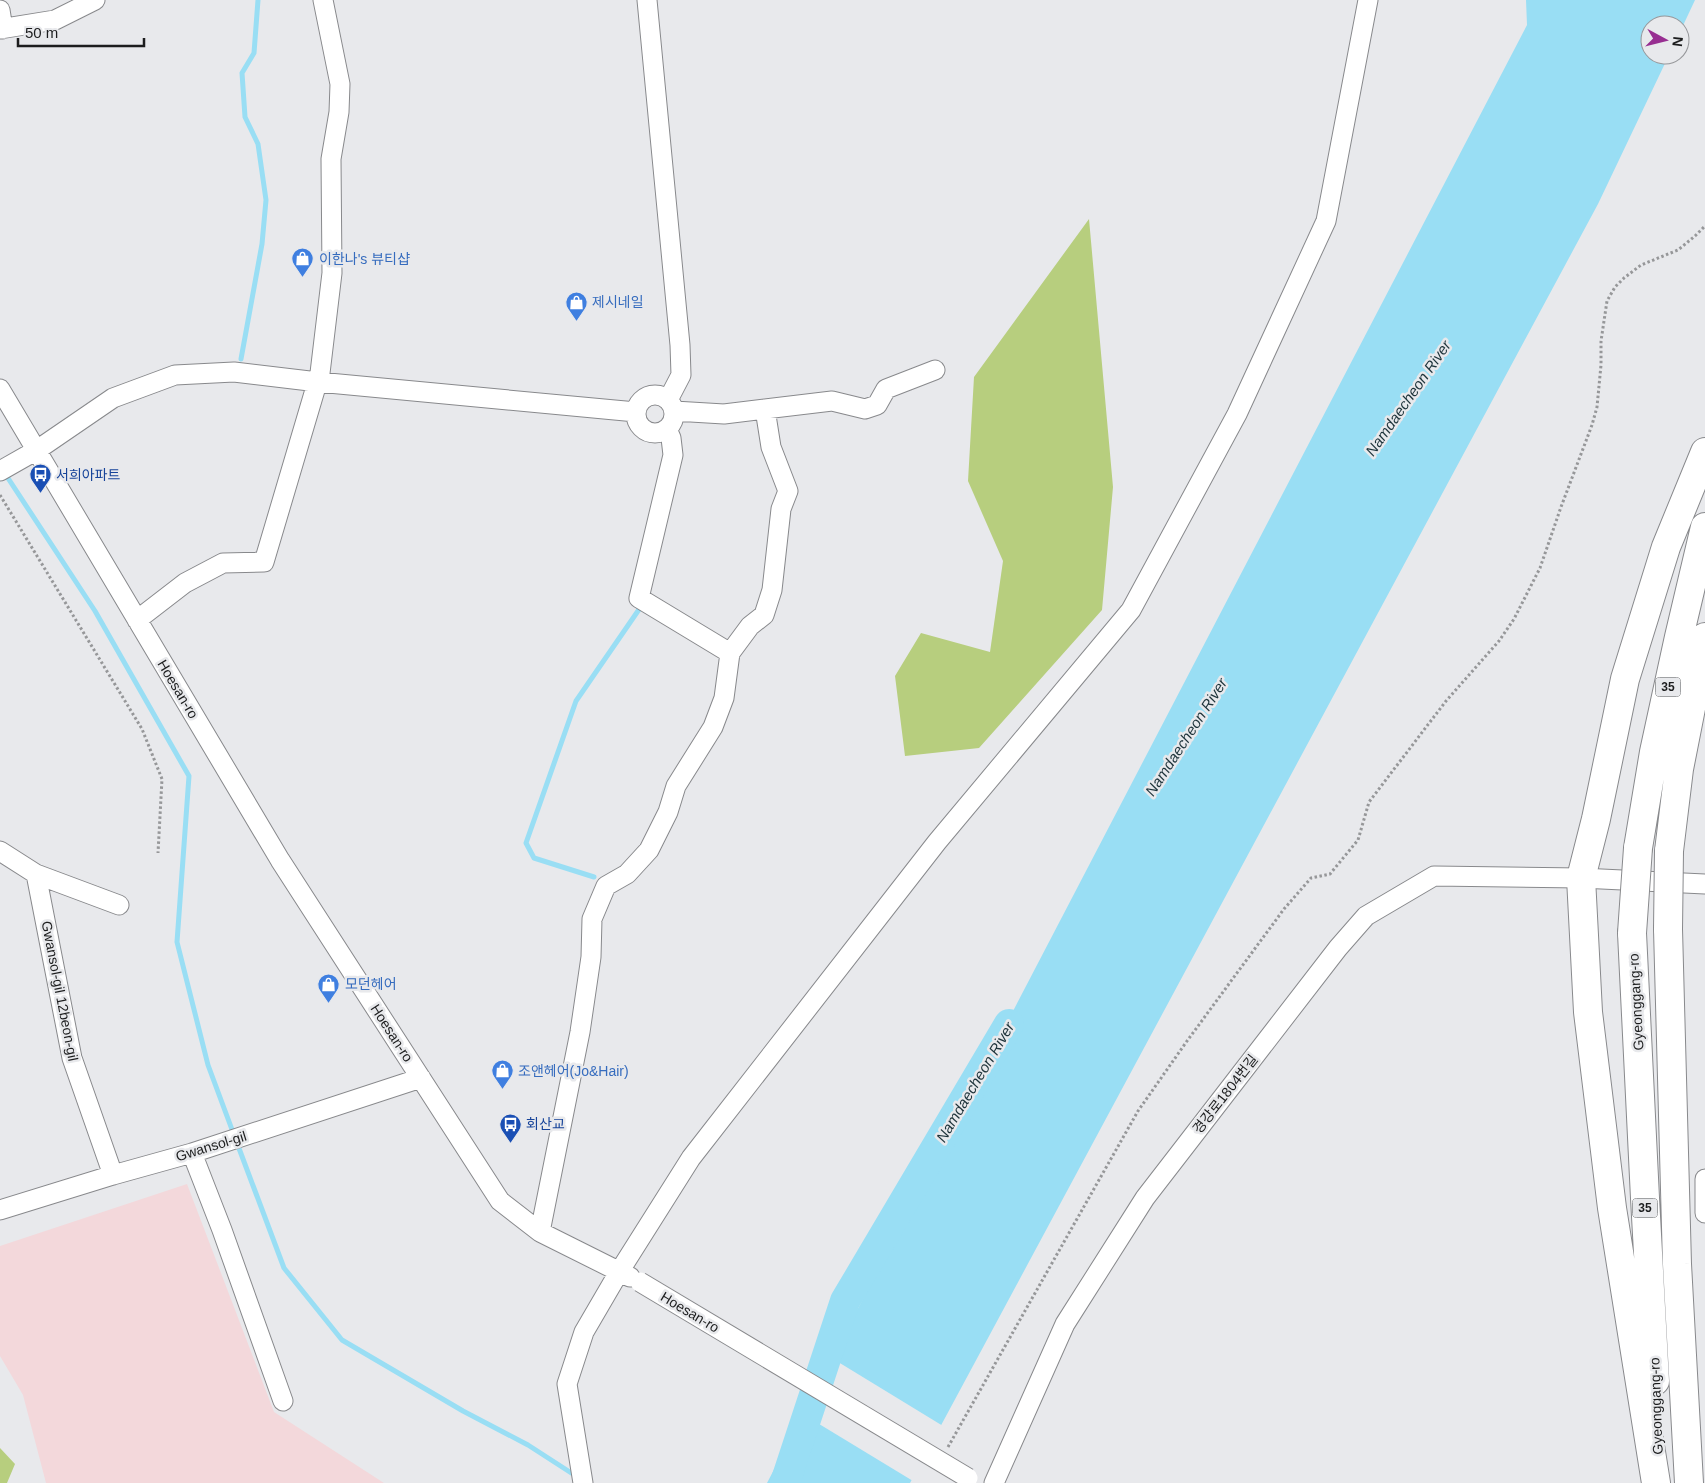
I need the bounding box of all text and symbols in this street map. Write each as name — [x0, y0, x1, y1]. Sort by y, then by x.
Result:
scale bar — [18, 15, 144, 47]
north arrow — [1640, 15, 1690, 65]
text: 50 m — [25, 24, 58, 41]
text: N — [1669, 36, 1686, 48]
shop icon: 이한나's 뷰티샵 — [291, 247, 315, 278]
place label: 이한나's 뷰티샵 — [319, 251, 410, 267]
shop icon: 제시네일 — [564, 290, 588, 321]
place label: 제시네일 — [592, 294, 644, 310]
water label: Namdaecheon River — [1362, 336, 1455, 459]
bus stop icon: 서희아파트 — [28, 463, 52, 494]
place label: 서희아파트 — [56, 467, 121, 483]
street label: Hoesan-ro — [154, 657, 202, 721]
water label: Namdaecheon River — [1142, 674, 1231, 799]
road number: 35 — [1656, 678, 1680, 696]
street label: Gwansol-gil 12beon-gil — [39, 920, 81, 1062]
street label: Gyeonggang-ro — [1625, 953, 1647, 1051]
shop icon: 모던헤어 — [317, 972, 341, 1003]
place label: 모던헤어 — [345, 976, 397, 992]
street label: Hoesan-ro — [367, 1001, 417, 1065]
water label: Namdaecheon River — [932, 1018, 1018, 1145]
street label: 경강로1804번길 — [1189, 1051, 1261, 1137]
shop icon: 조앤헤어(Jo&Hair) — [490, 1059, 514, 1090]
place label: 조앤헤어(Jo&Hair) — [518, 1063, 629, 1079]
bus stop icon: 회산교 — [498, 1112, 522, 1143]
place label: 회산교 — [526, 1116, 565, 1132]
street label: Gwansol-gil — [174, 1128, 248, 1164]
road number: 35 — [1632, 1198, 1658, 1218]
street label: Hoesan-ro — [658, 1288, 722, 1336]
street label: Gyeonggang-ro — [1646, 1357, 1666, 1455]

